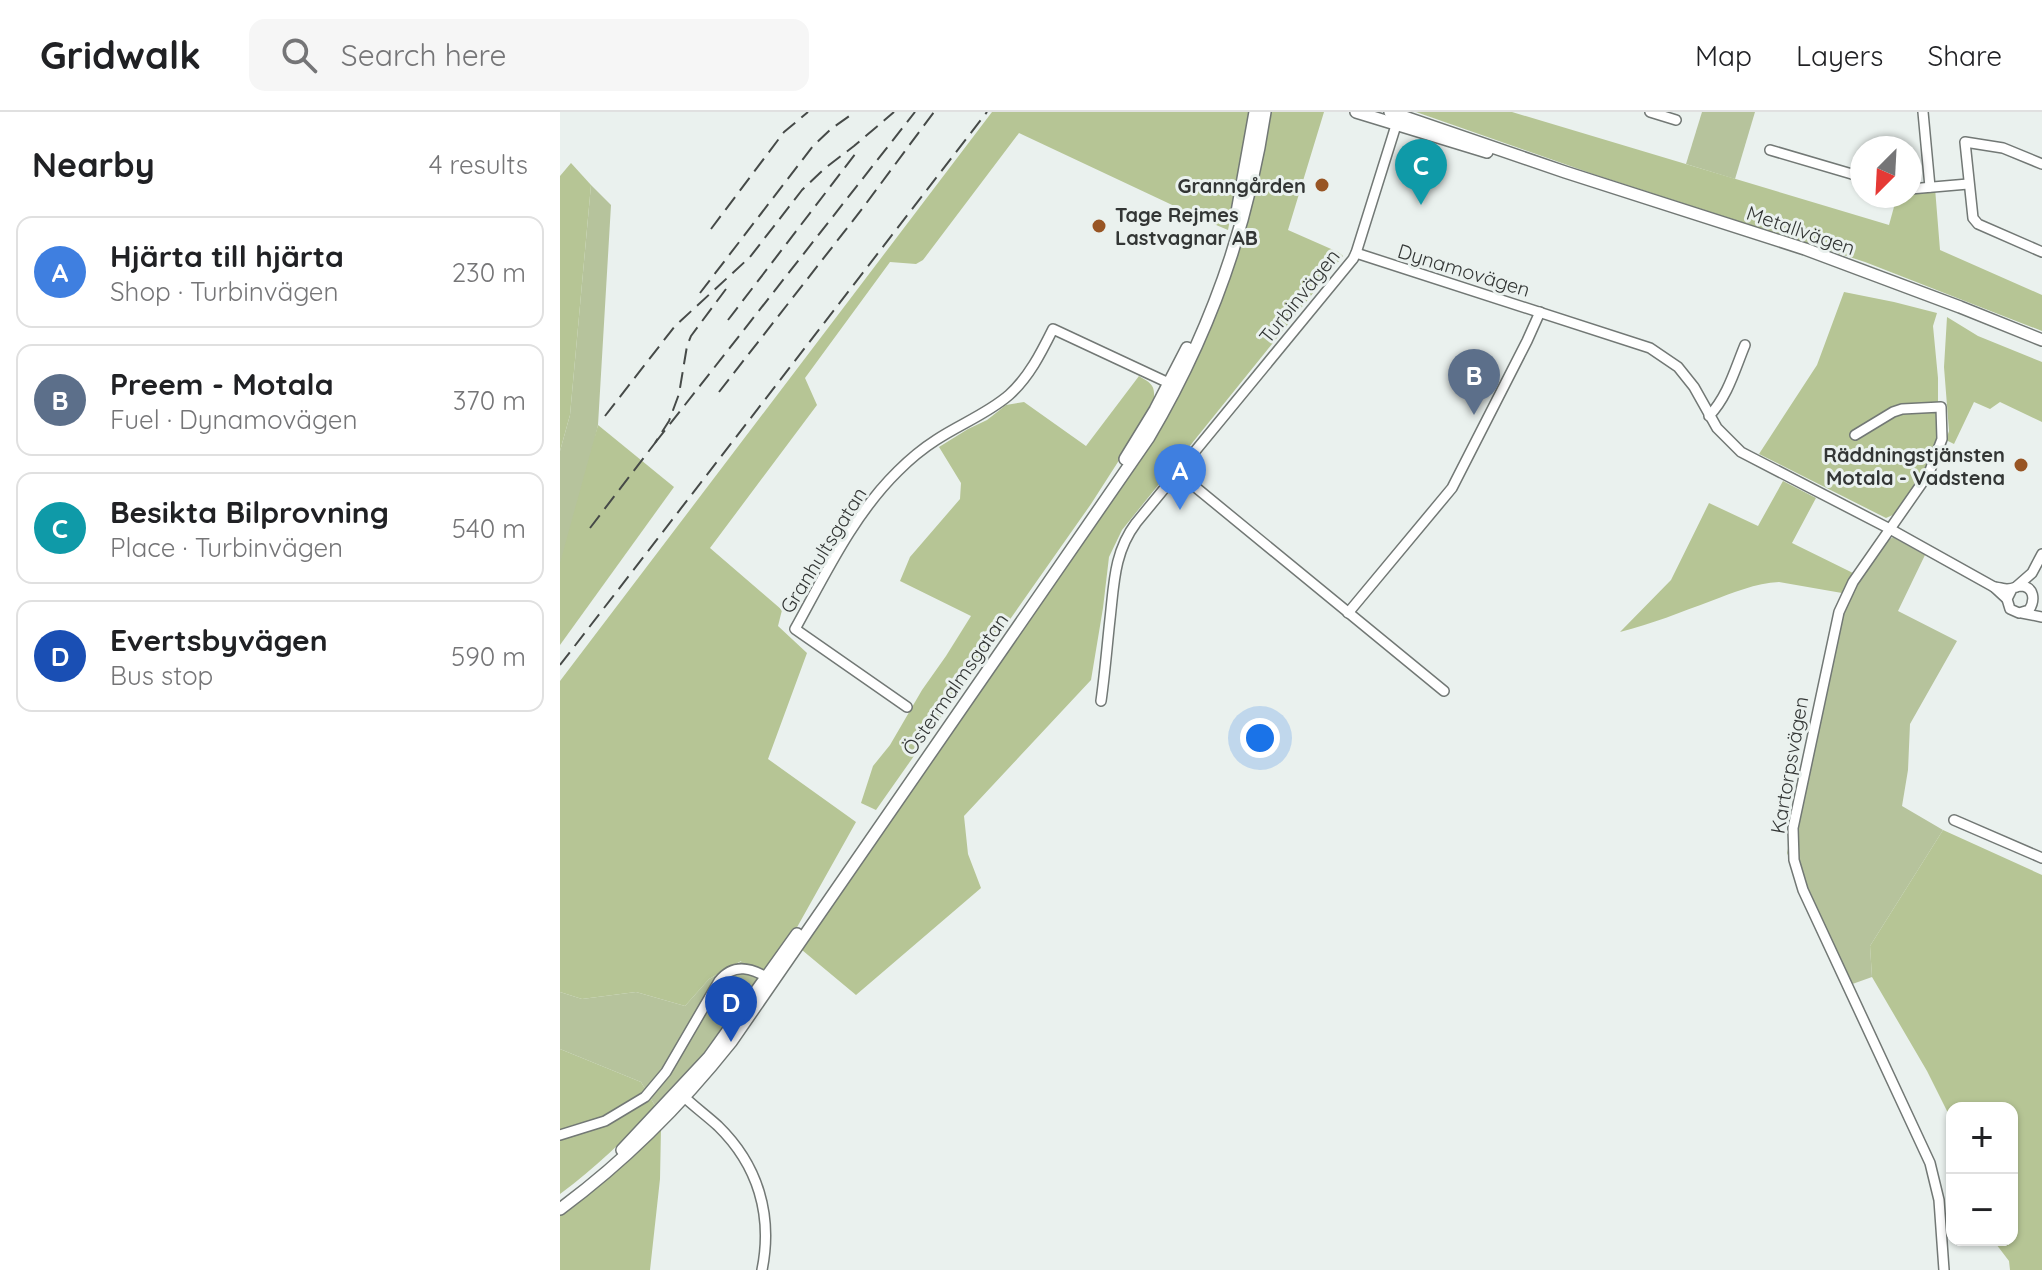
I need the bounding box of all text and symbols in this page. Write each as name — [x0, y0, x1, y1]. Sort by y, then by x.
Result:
search box — [249, 19, 809, 91]
text: Gridwalk — [40, 31, 201, 79]
icon: search — [277, 33, 321, 77]
text: Search here — [341, 36, 506, 74]
text: Map — [1695, 38, 1752, 73]
text: Layers — [1796, 38, 1883, 73]
text: Share — [1927, 38, 2002, 73]
north arrow — [1850, 136, 1922, 208]
pin: C — [1395, 139, 1447, 205]
text: Nearby — [32, 143, 155, 186]
text: 4 results — [429, 148, 528, 181]
place label: Granngården — [1178, 173, 1306, 198]
marker: Granngården — [1313, 176, 1331, 194]
street label: Metallvägen — [1743, 200, 1859, 260]
place label: Tage Rejmes Lastvagnar AB — [1115, 202, 1258, 250]
marker: Tage Rejmes Lastvagnar AB — [1090, 217, 1108, 235]
text: Hjärta till hjärta — [110, 237, 344, 275]
street label: Dynamovägen — [1395, 238, 1533, 302]
street label: Turbinvägen — [1253, 244, 1345, 348]
text: A — [52, 256, 68, 289]
text: 230 m — [452, 256, 526, 289]
text: Shop · Turbinvägen — [110, 275, 339, 308]
pin: B — [1448, 349, 1500, 415]
text: Preem - Motala — [110, 365, 334, 403]
text: B — [51, 384, 69, 417]
text: 370 m — [453, 384, 526, 417]
text: Fuel · Dynamovägen — [110, 403, 357, 436]
place label: Räddningstjänsten Motala - Vadstena — [1823, 442, 2005, 490]
pin: A — [1154, 444, 1206, 510]
marker: Räddningstjänsten Motala - Vadstena — [2012, 456, 2030, 474]
street label: Granhultsgatan — [774, 482, 872, 618]
text: Besikta Bilprovning — [110, 493, 389, 531]
text: C — [52, 512, 68, 545]
text: 540 m — [452, 512, 526, 545]
text: Place · Turbinvägen — [110, 531, 343, 564]
street label: Östermalmsgatan — [897, 608, 1013, 760]
text: Evertsbyvägen — [110, 621, 328, 659]
text: D — [51, 640, 69, 673]
text: 590 m — [451, 640, 526, 673]
text: Bus stop — [110, 659, 213, 692]
street label: Kartorpsvägen — [1765, 694, 1813, 836]
your location — [1240, 718, 1280, 758]
pin: D — [705, 976, 757, 1042]
map controls — [1946, 1102, 2018, 1246]
button: + — [1946, 1102, 2018, 1174]
button: − — [1946, 1174, 2018, 1246]

